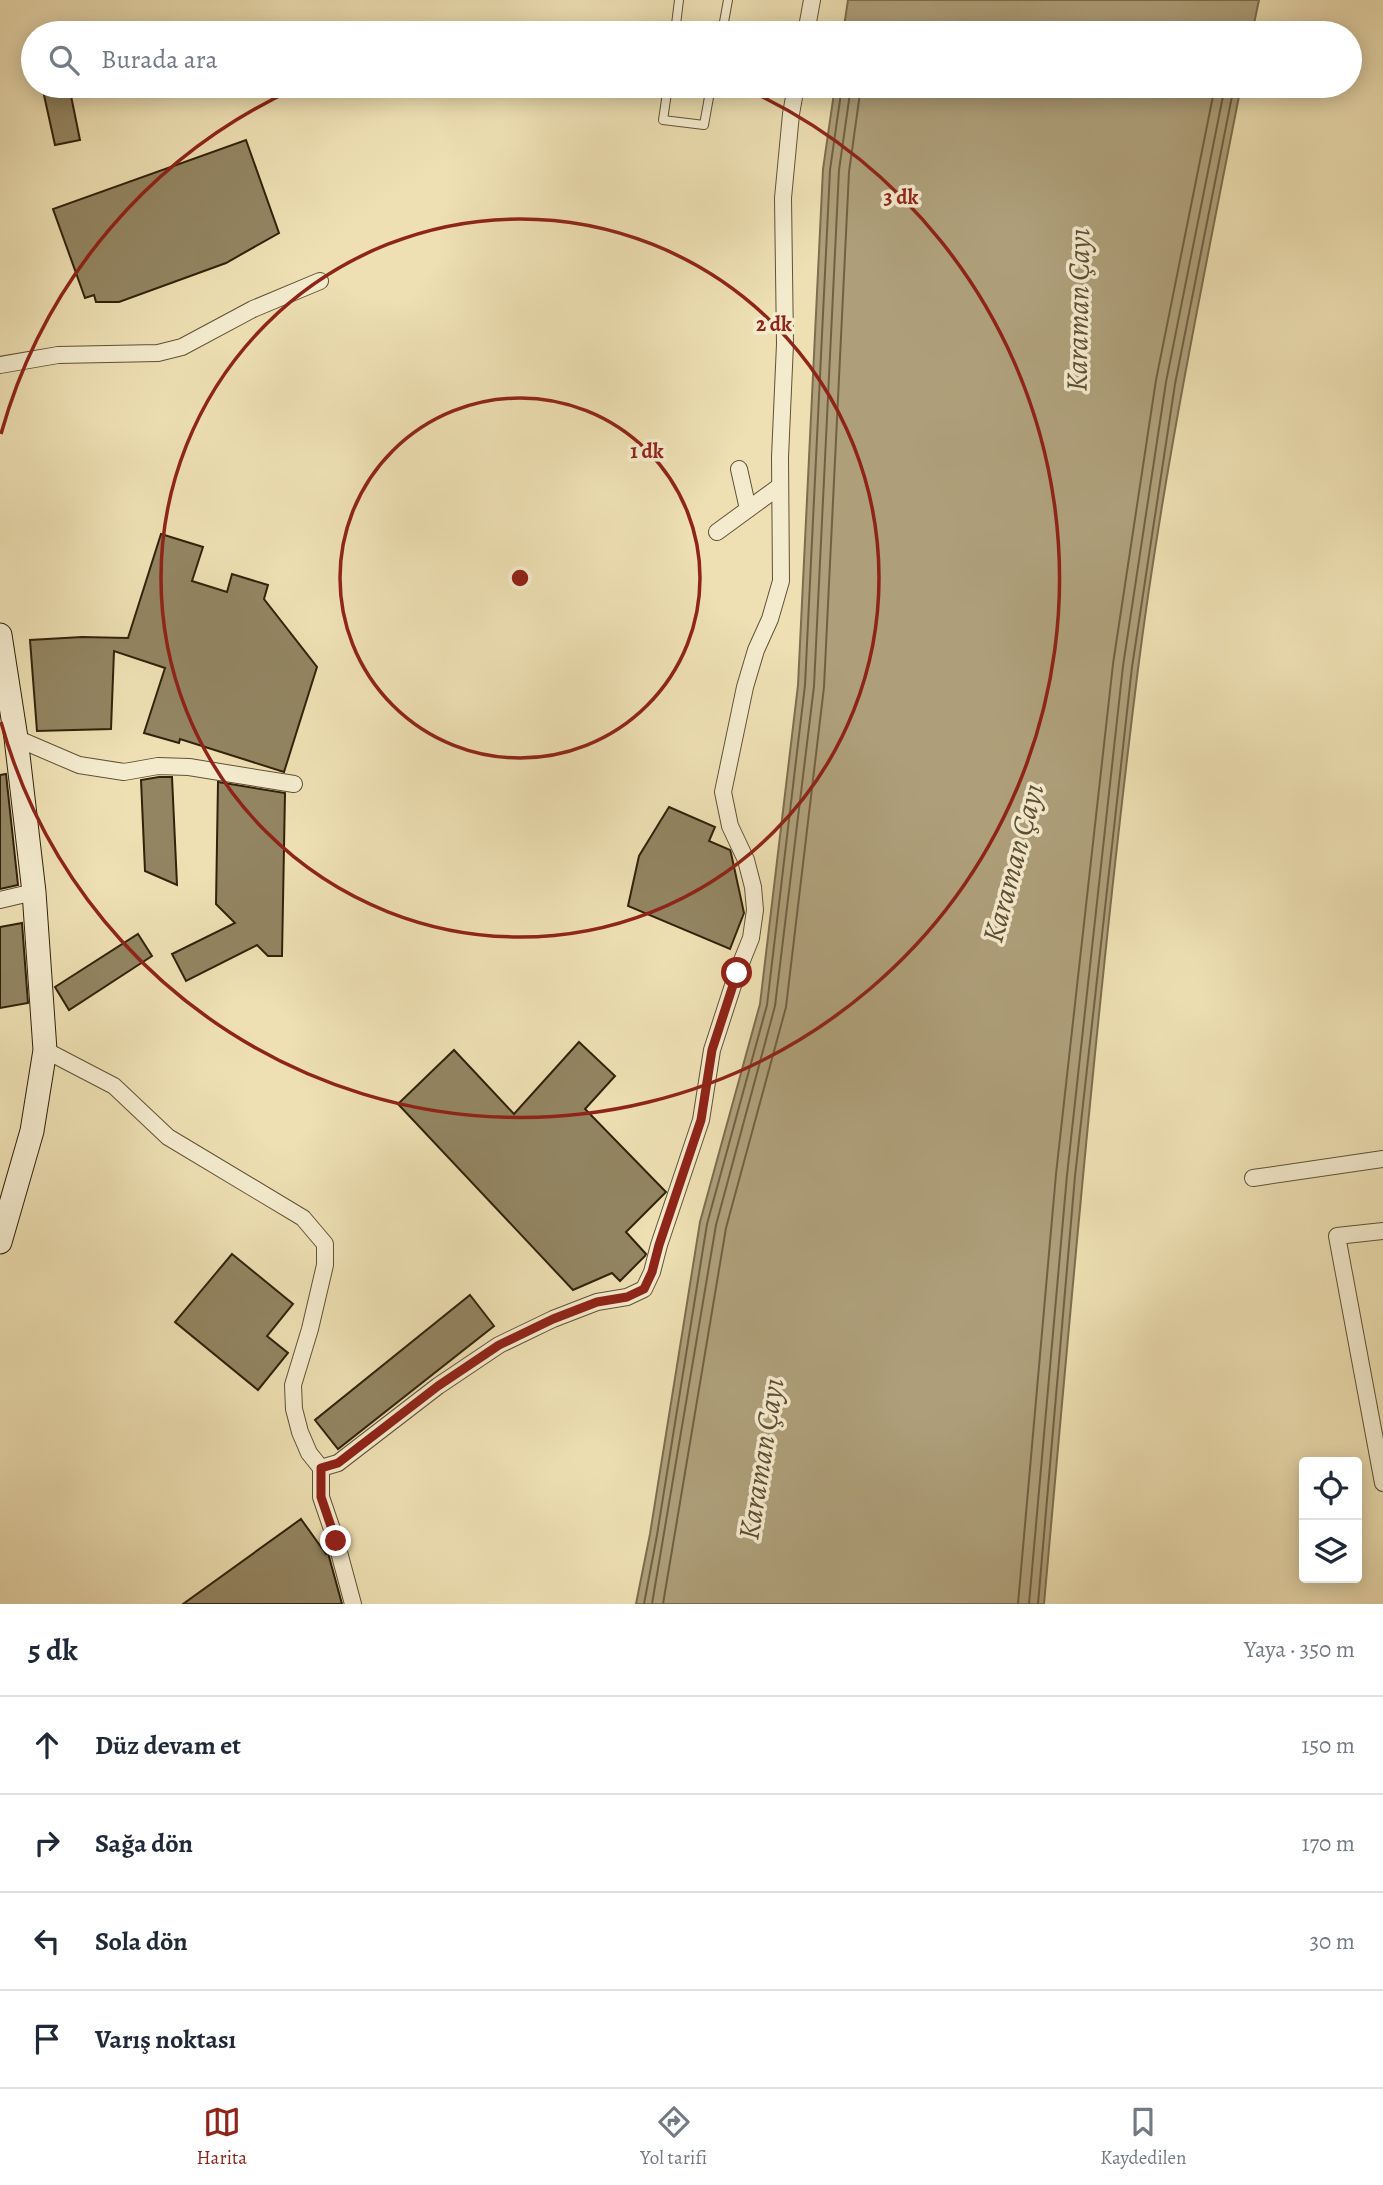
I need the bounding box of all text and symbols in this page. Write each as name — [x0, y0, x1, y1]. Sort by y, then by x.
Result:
search box — [21, 21, 1362, 98]
icon: search — [45, 41, 83, 79]
text: Burada ara — [101, 42, 218, 77]
text: 3 dk — [884, 183, 919, 211]
water label: Karaman Çayı — [1057, 228, 1099, 392]
text: 2 dk — [756, 310, 792, 338]
text: 1 dk — [630, 437, 664, 465]
centre of rings — [508, 566, 532, 590]
water label: Karaman Çayı — [973, 779, 1053, 947]
route start — [721, 957, 752, 988]
water label: Karaman Çayı — [728, 1375, 794, 1543]
map controls — [1299, 1457, 1362, 1583]
button: locate — [1299, 1457, 1362, 1520]
button: layers — [1299, 1520, 1362, 1583]
route end — [320, 1525, 351, 1556]
text: 5 dk — [28, 1630, 78, 1670]
text: Yaya · 350 m — [1244, 1634, 1355, 1665]
icon: ahead — [28, 1726, 66, 1764]
text: Düz devam et — [95, 1728, 241, 1763]
text: 150 m — [1301, 1730, 1355, 1761]
icon: right — [28, 1824, 66, 1862]
text: Sağa dön — [95, 1826, 193, 1861]
text: 170 m — [1302, 1828, 1355, 1859]
icon: left — [28, 1922, 66, 1960]
text: Sola dön — [95, 1924, 188, 1959]
text: 30 m — [1309, 1926, 1355, 1957]
icon: arrive — [28, 2020, 66, 2058]
text: Varış noktası — [95, 2022, 236, 2057]
tab: Harita — [197, 2103, 247, 2171]
tab: Yol tarifi — [640, 2103, 707, 2171]
tab: Kaydedilen — [1100, 2103, 1186, 2171]

